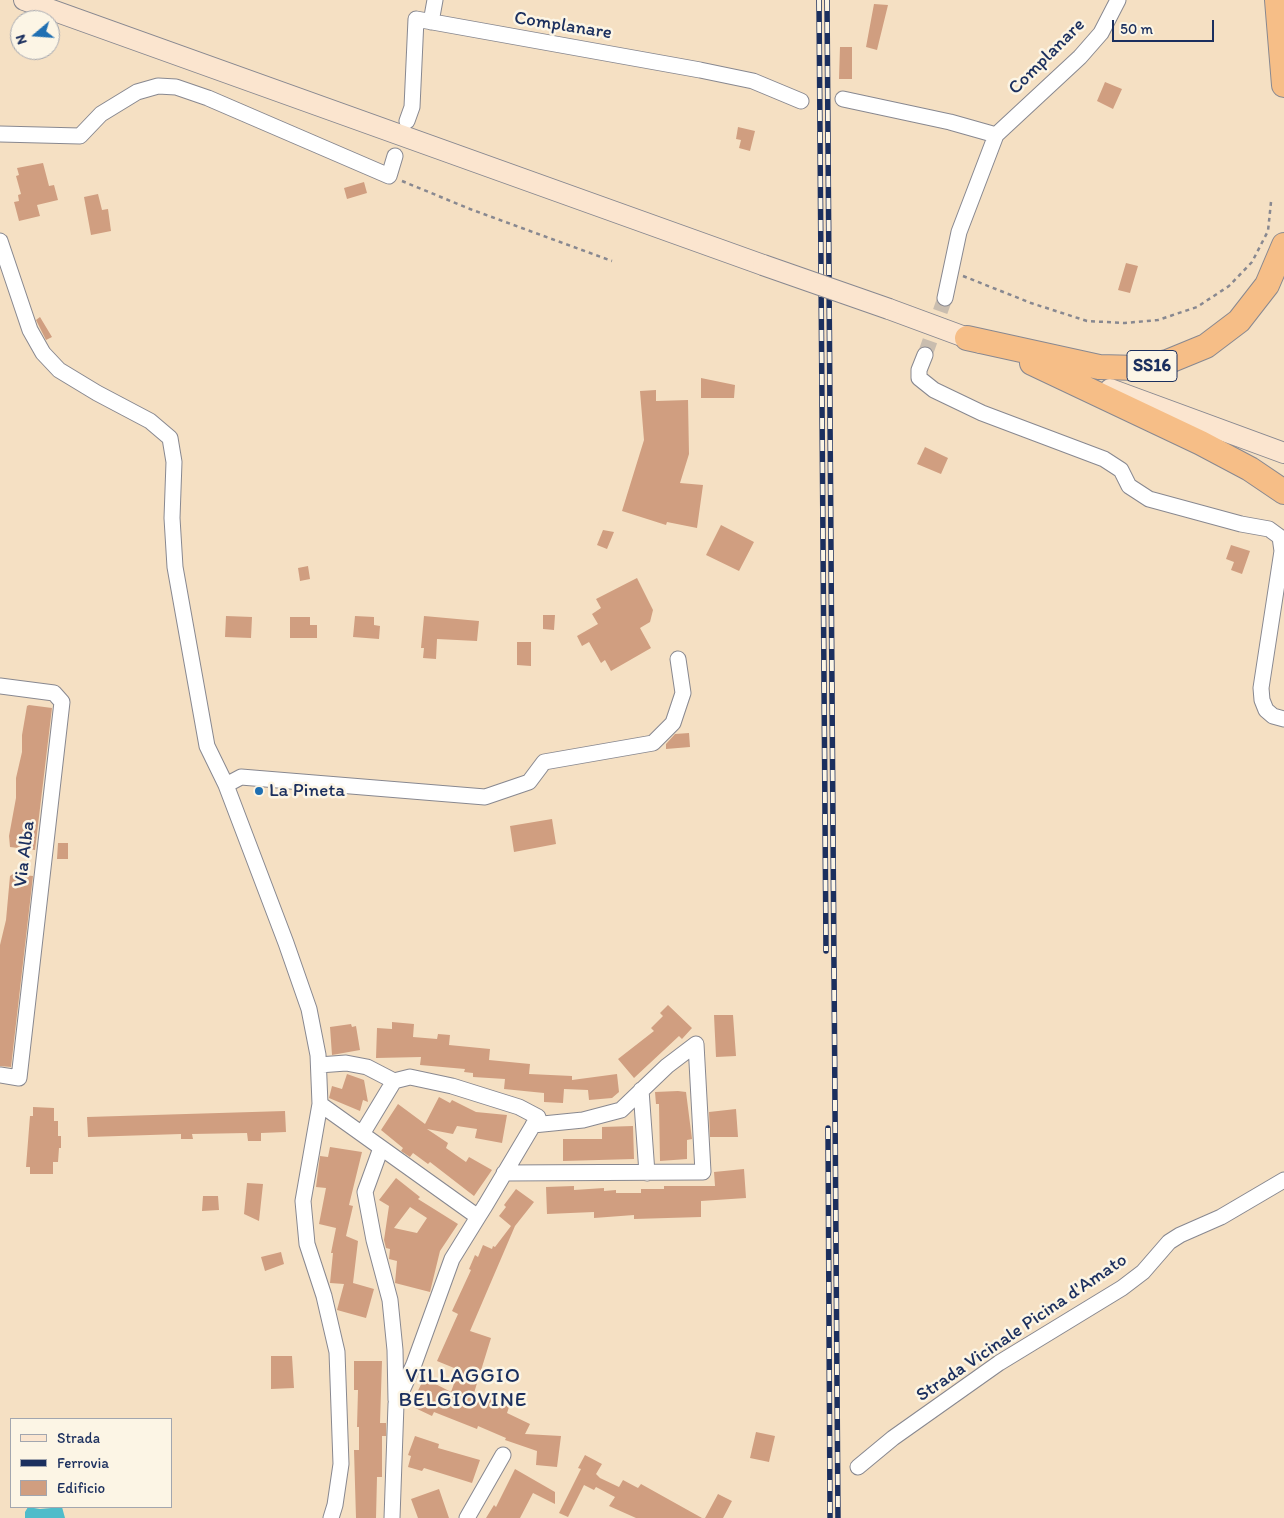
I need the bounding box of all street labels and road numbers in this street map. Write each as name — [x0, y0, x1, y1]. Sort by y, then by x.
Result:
street label: Complanare — [512, 7, 614, 45]
street label: Complanare — [1004, 14, 1090, 100]
road number: SS16 — [1127, 351, 1177, 382]
street label: Via Alba — [10, 819, 40, 889]
street label: Strada Vicinale Picina d'Amato — [912, 1249, 1132, 1407]

